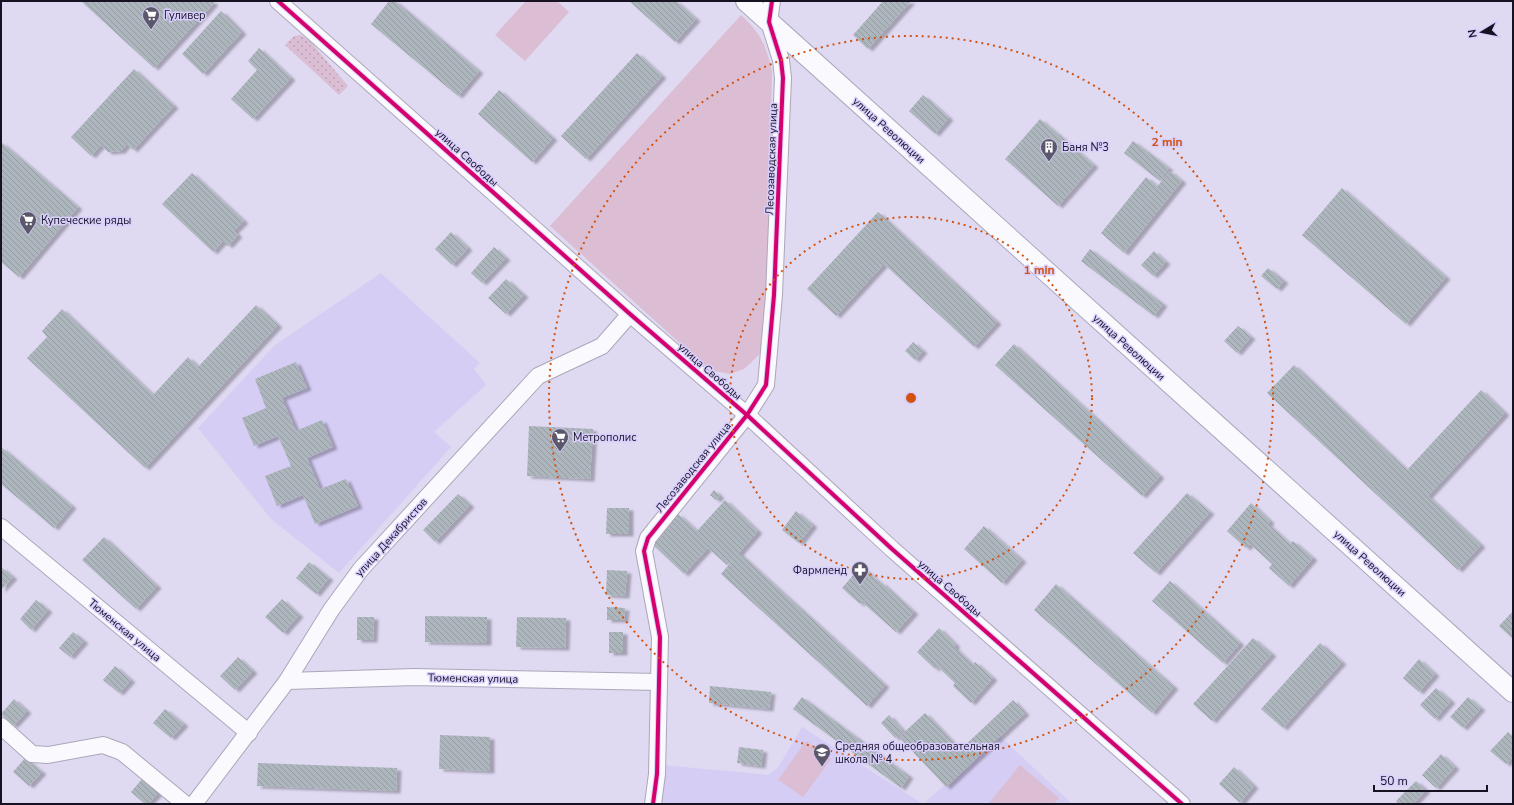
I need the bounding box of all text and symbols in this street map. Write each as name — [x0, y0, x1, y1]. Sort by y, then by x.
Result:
supermarket icon: Гуливер — [141, 5, 161, 30]
place label: Гуливер — [164, 8, 206, 23]
north arrow — [1462, 12, 1502, 52]
text: N — [1465, 28, 1481, 39]
street label: улица Революции — [849, 94, 928, 167]
street label: Лесозаводская улица — [762, 103, 781, 215]
street label: улица Свободы — [432, 125, 501, 190]
text: 2 min — [1151, 134, 1183, 150]
building icon: Баня №3 — [1039, 137, 1059, 162]
place label: Баня №3 — [1062, 140, 1109, 155]
supermarket icon: Купеческие ряды — [18, 210, 38, 235]
place label: Купеческие ряды — [41, 213, 131, 228]
text: 1 min — [1023, 262, 1055, 278]
street label: улица Революции — [1089, 311, 1168, 384]
street label: улица Свободы — [675, 339, 745, 403]
centre of rings — [904, 391, 918, 405]
street label: Лесозаводская улица — [652, 419, 735, 516]
supermarket icon: Метрополис — [550, 427, 570, 452]
place label: Метрополис — [573, 430, 636, 445]
street label: улица Декабристов — [352, 495, 431, 580]
street label: улица Революции — [1330, 527, 1409, 600]
street label: улица Свободы — [915, 556, 985, 620]
pharmacy icon: Фармленд — [850, 560, 870, 585]
place label: Фармленд — [793, 563, 847, 578]
street label: Тюменская улица — [85, 596, 164, 665]
street label: Тюменская улица — [428, 670, 518, 687]
place label: Средняя общеобразовательная школа № 4 — [835, 739, 1000, 767]
school or university icon: Средняя общеобразовательная школа № 4 — [812, 742, 832, 767]
scale bar — [1374, 767, 1487, 793]
text: 50 m — [1380, 773, 1408, 789]

